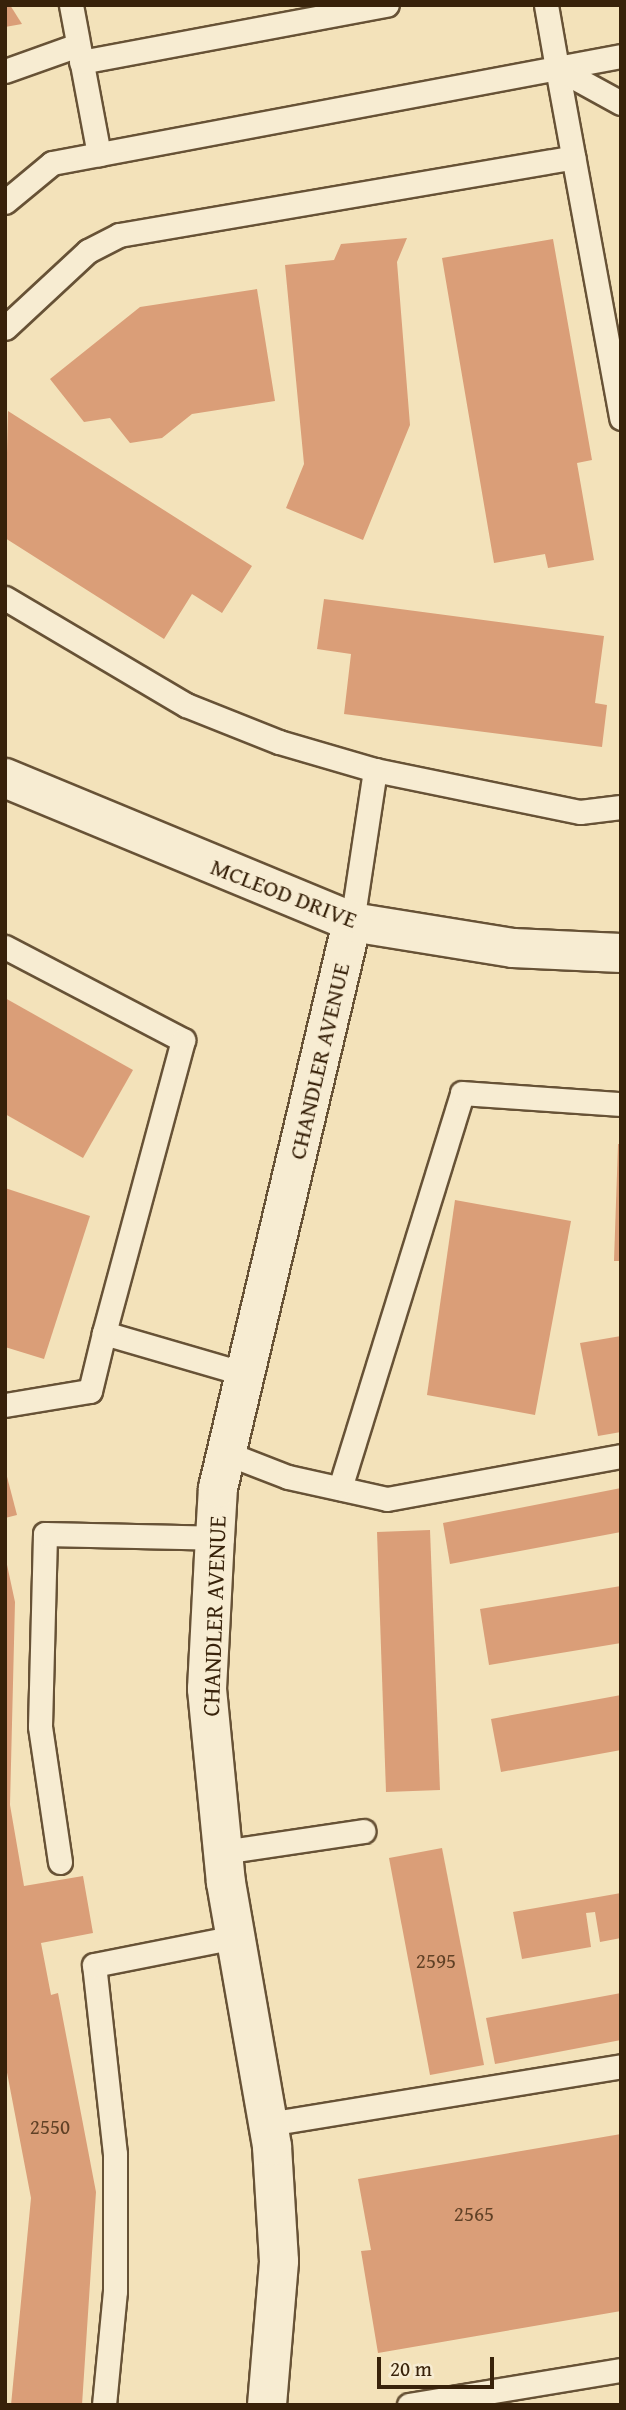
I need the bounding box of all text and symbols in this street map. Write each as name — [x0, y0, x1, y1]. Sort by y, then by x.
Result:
street label: MCLEOD DRIVE — [207, 852, 361, 934]
street label: CHANDLER AVENUE — [282, 960, 356, 1162]
street label: CHANDLER AVENUE — [196, 1515, 232, 1717]
house number: 2595 — [416, 1948, 456, 1974]
house number: 2550 — [30, 2114, 70, 2140]
house number: 2565 — [454, 2201, 494, 2227]
scale bar — [381, 2344, 498, 2388]
text: 20 m — [390, 2353, 432, 2384]

